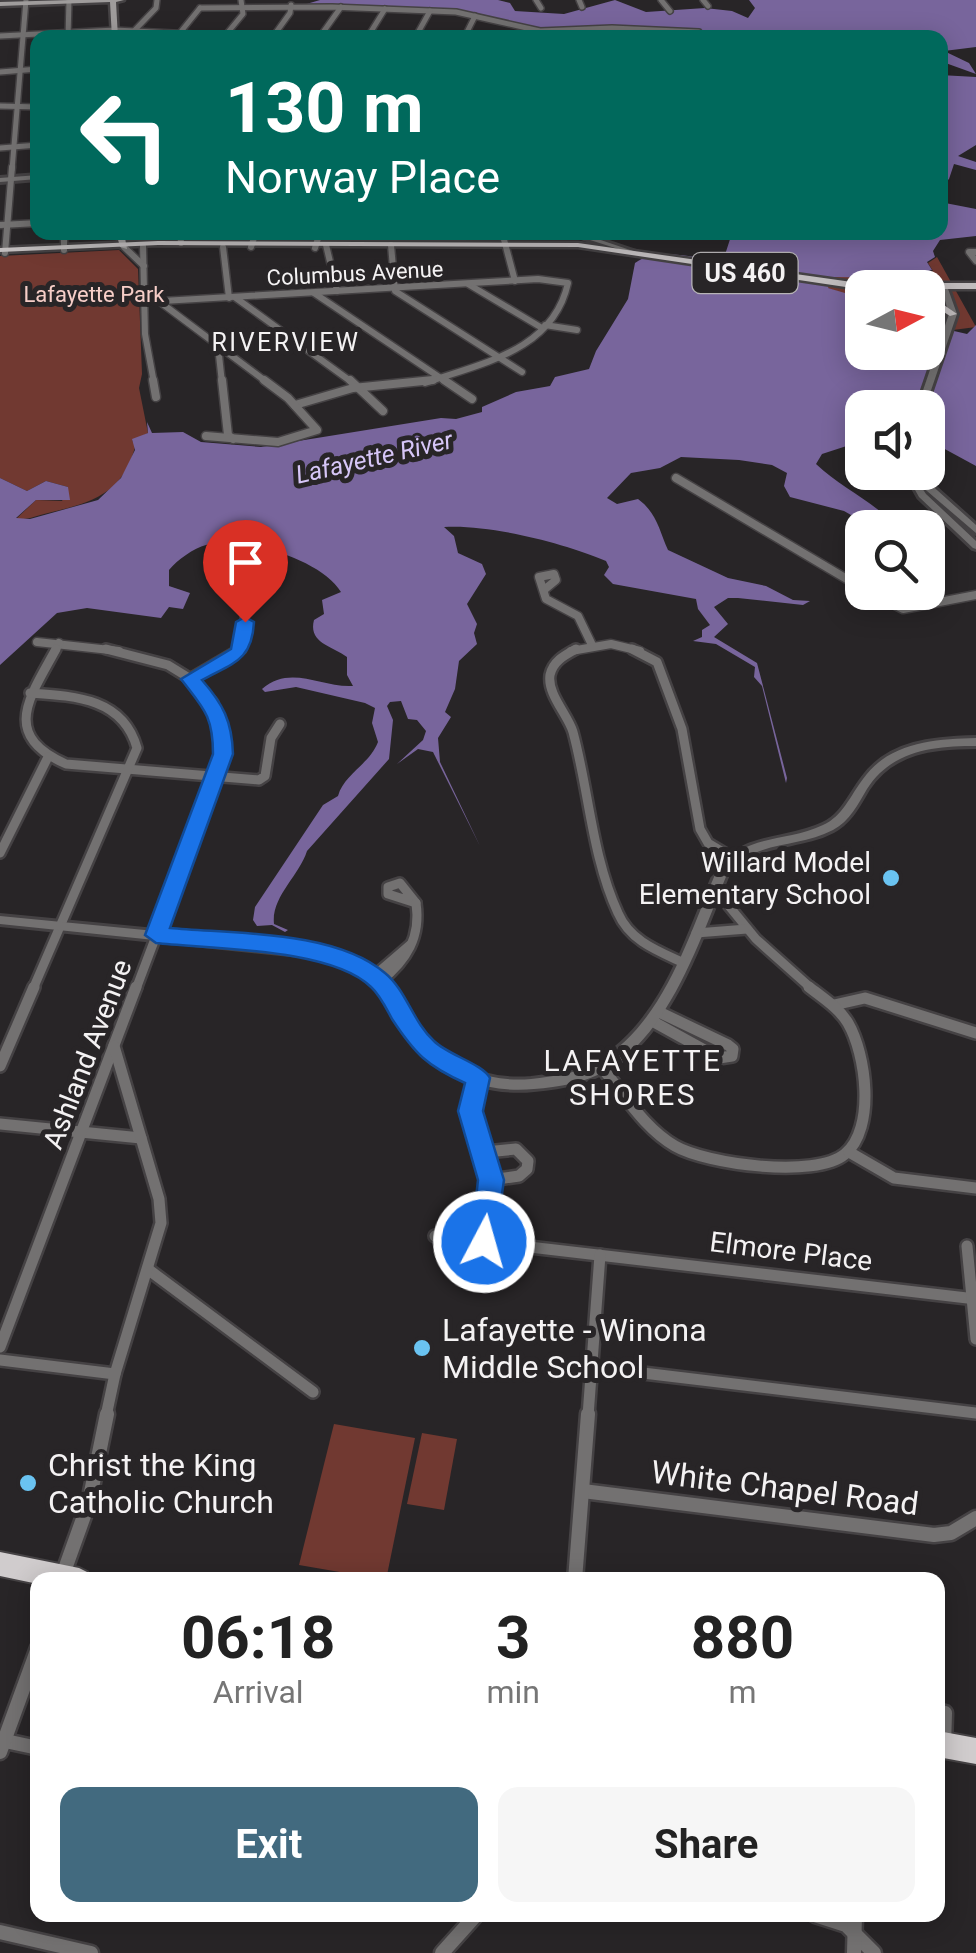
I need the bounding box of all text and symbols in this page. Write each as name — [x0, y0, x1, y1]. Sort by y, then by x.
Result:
text: 130 m — [225, 67, 424, 149]
icon: left — [60, 70, 190, 200]
text: Norway Place — [225, 151, 500, 204]
road number: US 460 — [692, 253, 798, 293]
street label: Columbus Avenue — [266, 256, 444, 291]
north arrow — [845, 270, 945, 370]
map controls — [845, 270, 945, 610]
park label: Lafayette Park — [23, 282, 165, 307]
district label: RIVERVIEW — [211, 328, 361, 357]
button: sound — [845, 390, 945, 490]
water label: Lafayette River — [293, 425, 456, 490]
button: search — [845, 510, 945, 610]
pin — [203, 520, 288, 623]
icon: arrive — [218, 535, 273, 590]
place label: Willard Model Elementary School — [639, 846, 871, 911]
marker: Willard Model Elementary School — [880, 867, 902, 889]
street label: Ashland Avenue — [36, 955, 139, 1153]
district label: LAFAYETTE SHORES — [543, 1043, 723, 1112]
position arrow — [432, 1190, 536, 1294]
street label: Elmore Place — [708, 1225, 874, 1278]
place label: Lafayette - Winona Middle School — [442, 1311, 707, 1386]
marker: Lafayette - Winona Middle School — [411, 1337, 433, 1359]
place label: Christ the King Catholic Church — [48, 1446, 274, 1521]
street label: White Chapel Road — [649, 1453, 921, 1523]
marker: Christ the King Catholic Church — [17, 1472, 39, 1494]
text: 06:18 — [181, 1602, 336, 1673]
text: 3 — [496, 1602, 530, 1673]
text: 880 — [691, 1602, 794, 1673]
text: Arrival — [213, 1673, 304, 1711]
text: min — [486, 1673, 540, 1711]
text: m — [728, 1673, 756, 1711]
button: Exit — [60, 1787, 478, 1902]
button: Share — [498, 1787, 915, 1902]

